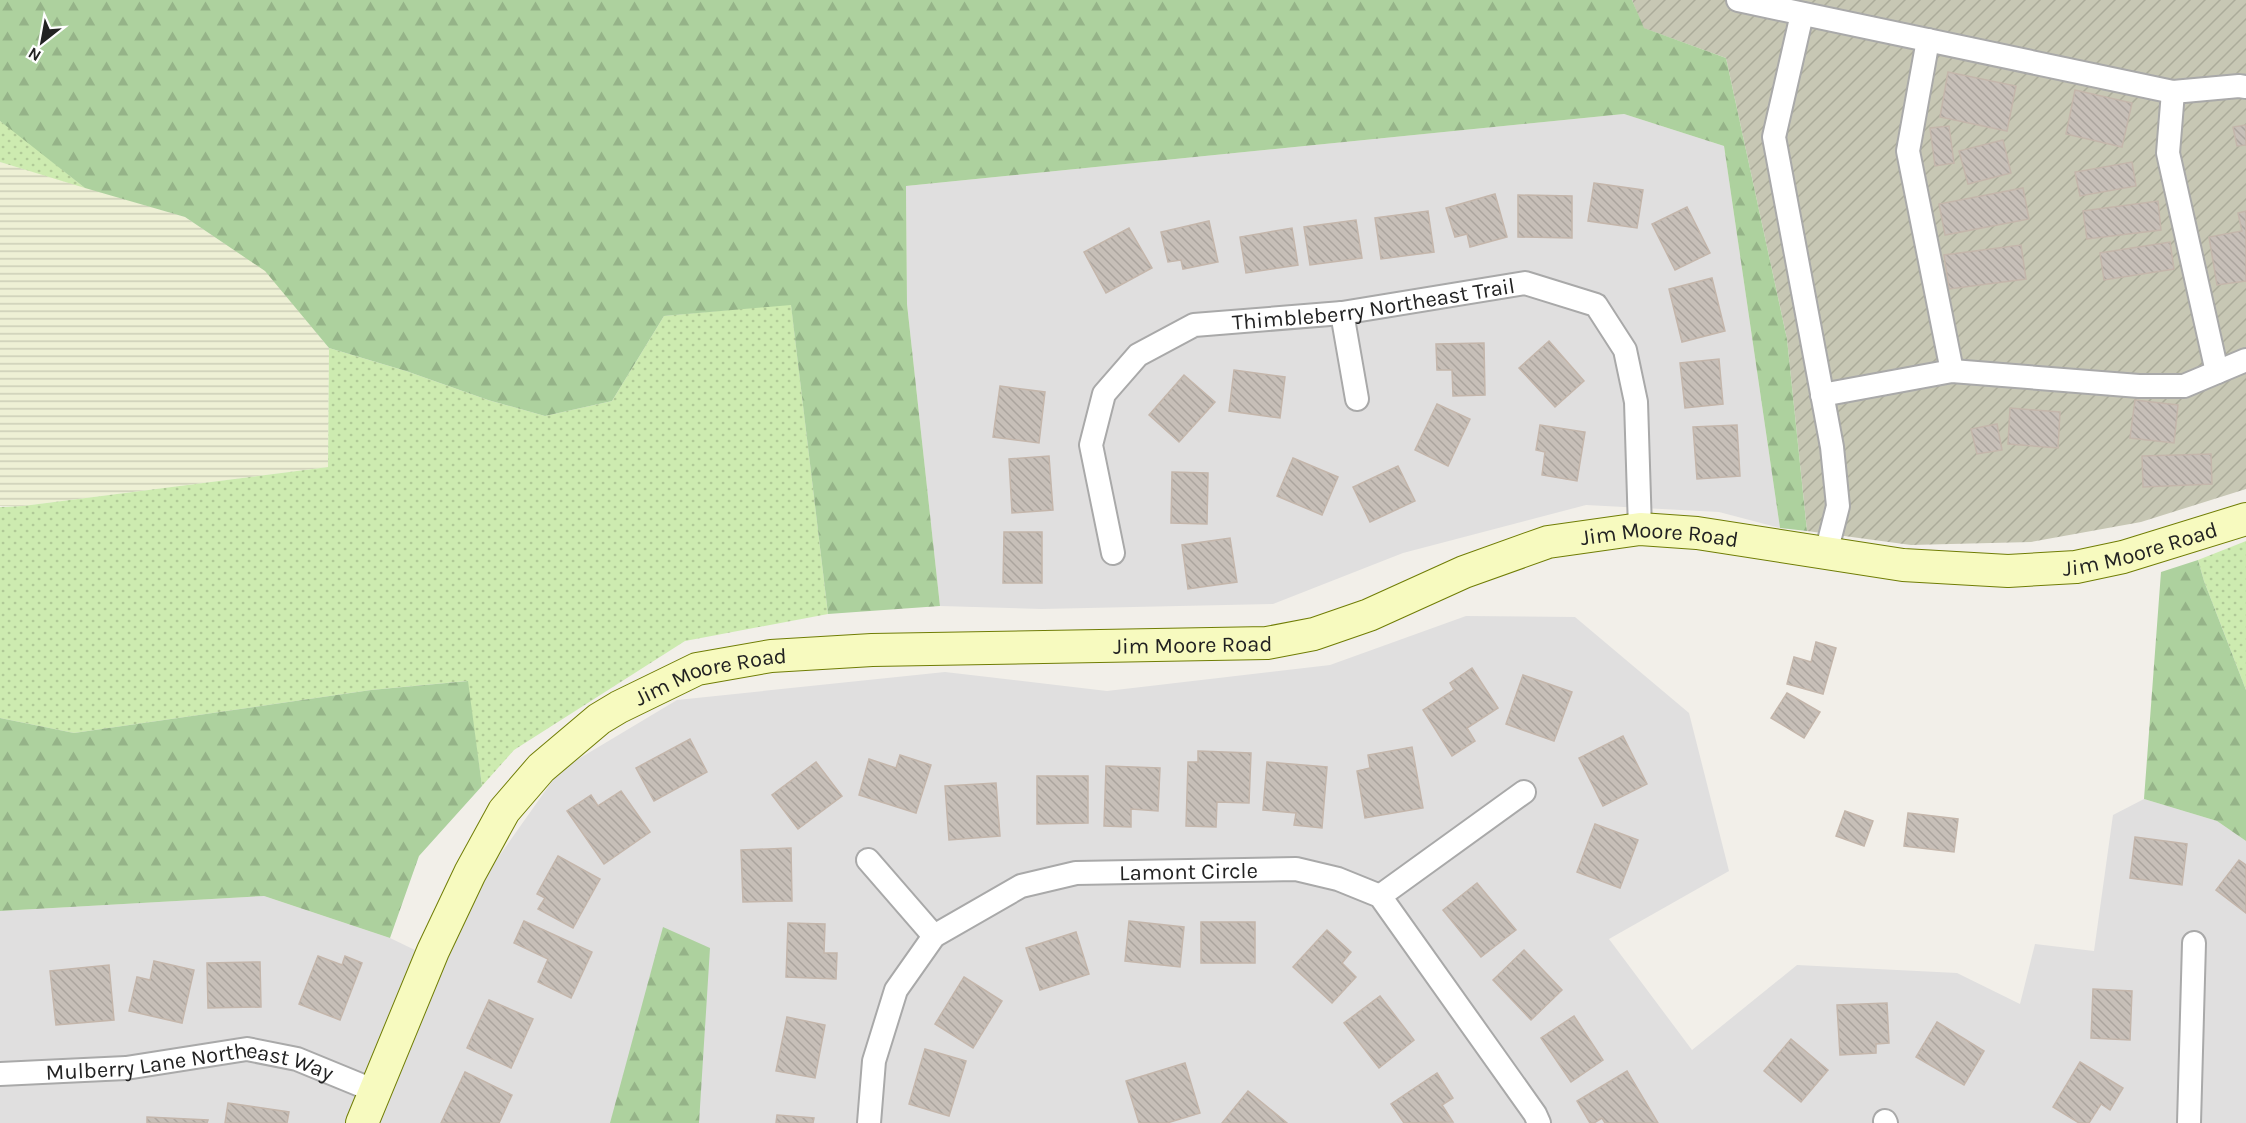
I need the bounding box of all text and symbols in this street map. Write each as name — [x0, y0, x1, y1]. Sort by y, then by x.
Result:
north arrow — [12, 12, 72, 72]
text: N — [25, 43, 44, 66]
street label: Thimbleberry Northeast Trail — [1231, 273, 1517, 336]
street label: Jim Moore Road — [1579, 517, 1740, 553]
street label: Jim Moore Road — [2062, 517, 2221, 582]
street label: Jim Moore Road — [1113, 631, 1273, 660]
street label: Jim Moore Road — [630, 643, 787, 712]
street label: Lamont Circle — [1119, 858, 1258, 886]
street label: Mulberry Lane Northeast Way — [45, 1037, 337, 1087]

